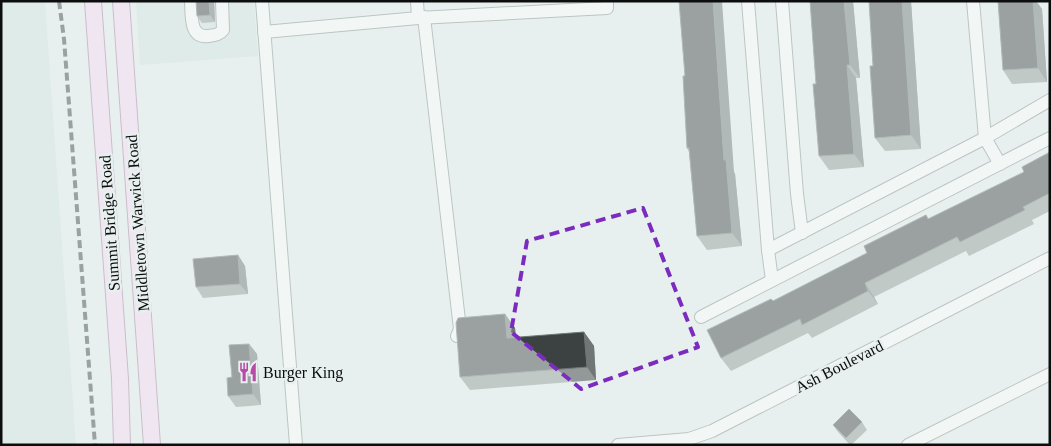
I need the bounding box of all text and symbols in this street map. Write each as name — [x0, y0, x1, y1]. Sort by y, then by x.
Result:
street label: Middletown Warwick Road — [123, 134, 152, 312]
street label: Summit Bridge Road — [96, 154, 124, 291]
street label: Ash Boulevard — [792, 337, 886, 396]
restaurant icon: Burger King — [237, 361, 259, 383]
place label: Burger King — [263, 364, 343, 382]

